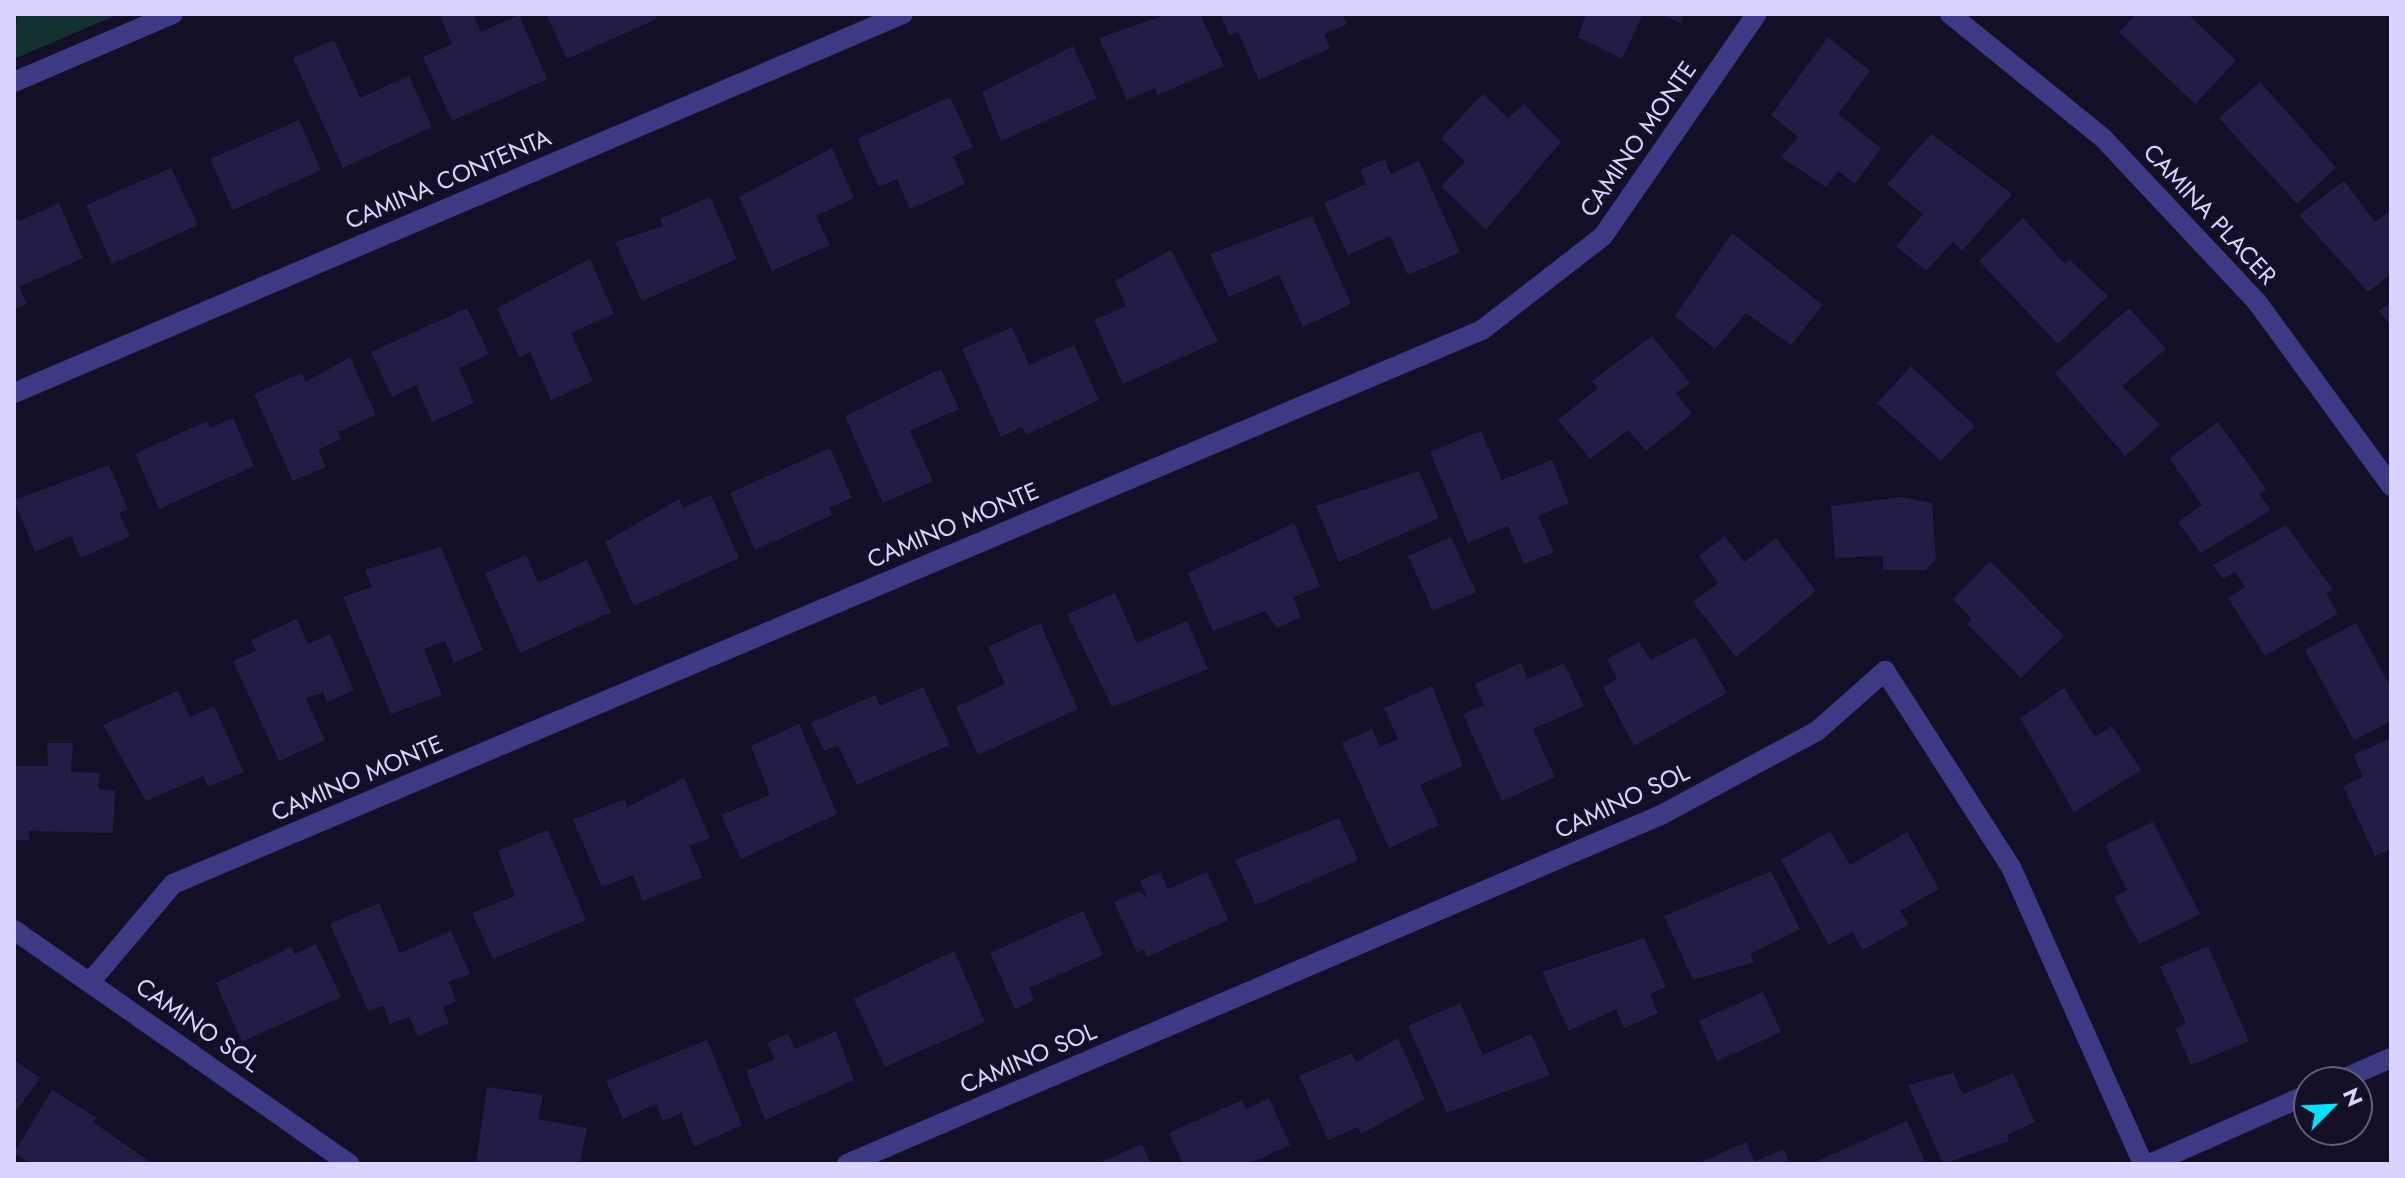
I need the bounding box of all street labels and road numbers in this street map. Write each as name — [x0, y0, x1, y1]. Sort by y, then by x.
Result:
street label: CAMINO MONTE — [1574, 56, 1702, 222]
street label: CAMINA CONTENTA — [341, 123, 555, 235]
street label: CAMINA PLACER — [2137, 138, 2283, 290]
street label: CAMINO MONTE — [863, 476, 1043, 574]
street label: CAMINO MONTE — [267, 729, 447, 827]
street label: CAMINO SOL — [1550, 757, 1694, 845]
street label: CAMINO SOL — [130, 972, 266, 1078]
street label: CAMINO SOL — [956, 1016, 1100, 1100]

